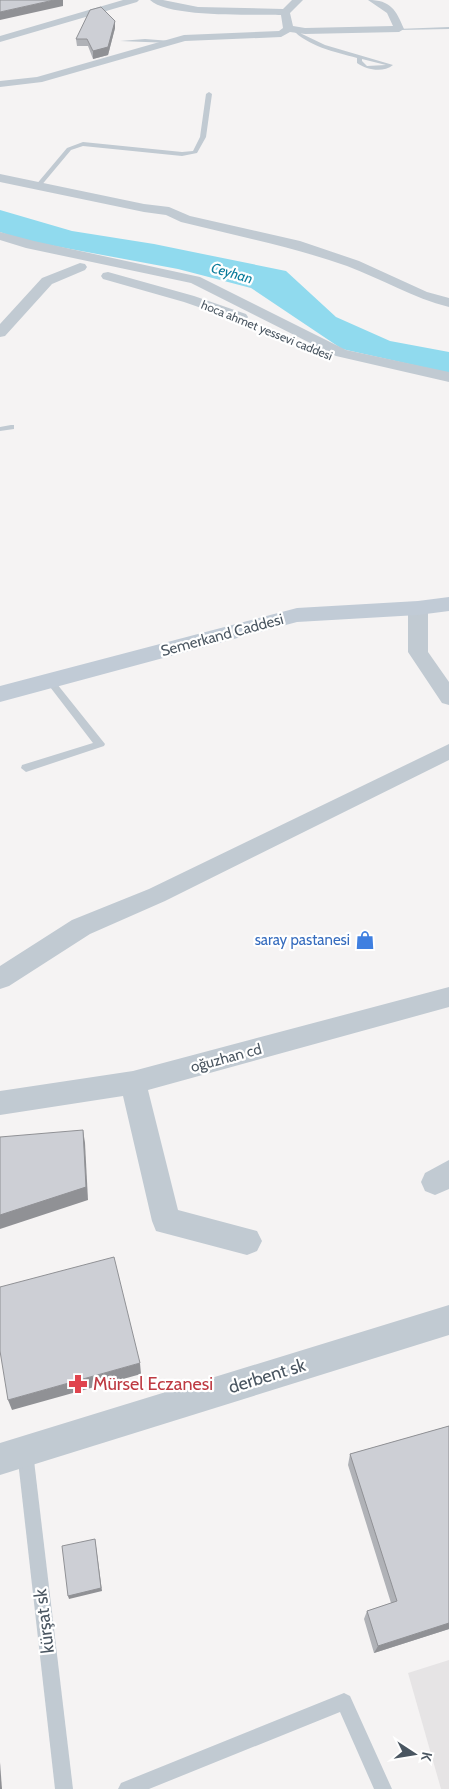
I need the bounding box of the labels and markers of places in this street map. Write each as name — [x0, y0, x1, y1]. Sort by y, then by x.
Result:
shop icon: saray pastanesi — [354, 929, 376, 951]
place label: saray pastanesi — [255, 931, 350, 949]
pharmacy icon: Mürsel Eczanesi — [67, 1373, 89, 1395]
place label: Mürsel Eczanesi — [93, 1373, 213, 1395]

